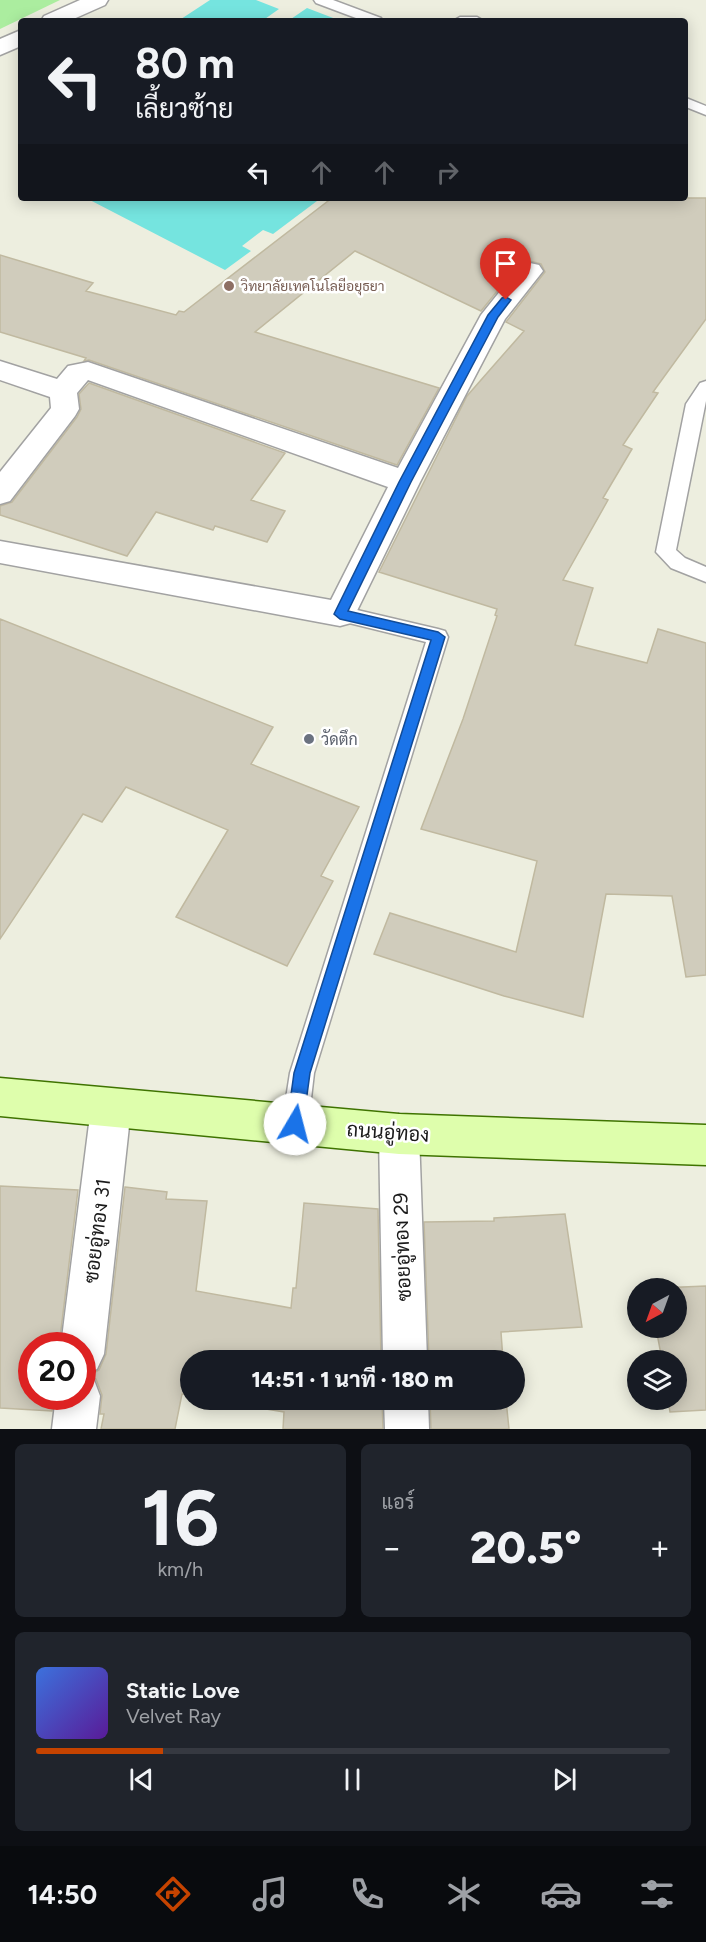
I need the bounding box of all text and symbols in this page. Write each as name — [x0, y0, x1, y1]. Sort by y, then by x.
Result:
text: 80 m — [135, 38, 235, 89]
icon: left — [36, 42, 114, 120]
text: เลี้ยวซ้าย — [135, 92, 233, 125]
icon: left — [242, 156, 275, 189]
icon: ahead — [305, 156, 338, 189]
icon: ahead — [368, 156, 401, 189]
icon: right — [431, 156, 464, 189]
pin — [480, 238, 531, 300]
icon: arrive — [489, 247, 522, 280]
place label: วิทยาลัยเทคโนโลยีอยุธยา — [240, 277, 385, 296]
marker: วิทยาลัยเทคโนโลยีอยุธยา — [222, 279, 236, 293]
place label: วัดตึก — [321, 729, 358, 749]
marker: วัดตึก — [302, 732, 316, 746]
position arrow — [263, 1092, 327, 1156]
street label: ถนนอู่ทอง — [346, 1117, 430, 1150]
street label: ซอยอู่ทอง 31 — [79, 1177, 118, 1285]
street label: ซอยอู่ทอง 29 — [388, 1192, 419, 1302]
north arrow — [627, 1278, 687, 1338]
map controls — [627, 1278, 687, 1410]
speed limit sign: 20 — [18, 1332, 96, 1410]
button: layers — [627, 1350, 687, 1410]
text: 14:51 · 1 นาที · 180 m — [251, 1366, 454, 1393]
text: 16 — [141, 1471, 219, 1565]
text: แอร์ — [382, 1490, 415, 1514]
text: 20.5° — [470, 1520, 581, 1574]
text: − — [382, 1528, 402, 1567]
text: + — [649, 1528, 670, 1567]
text: km/h — [157, 1557, 203, 1581]
text: Static Love — [126, 1677, 240, 1704]
text: Velvet Ray — [126, 1704, 221, 1728]
icon: previous — [125, 1763, 158, 1796]
icon: pause — [336, 1763, 369, 1796]
icon: next — [548, 1763, 581, 1796]
icon: directions — [152, 1873, 194, 1915]
icon: music — [249, 1873, 291, 1915]
icon: phone — [346, 1873, 388, 1915]
icon: climate — [443, 1873, 485, 1915]
icon: car — [540, 1873, 582, 1915]
icon: filters — [636, 1873, 678, 1915]
text: 14:50 — [27, 1878, 97, 1911]

